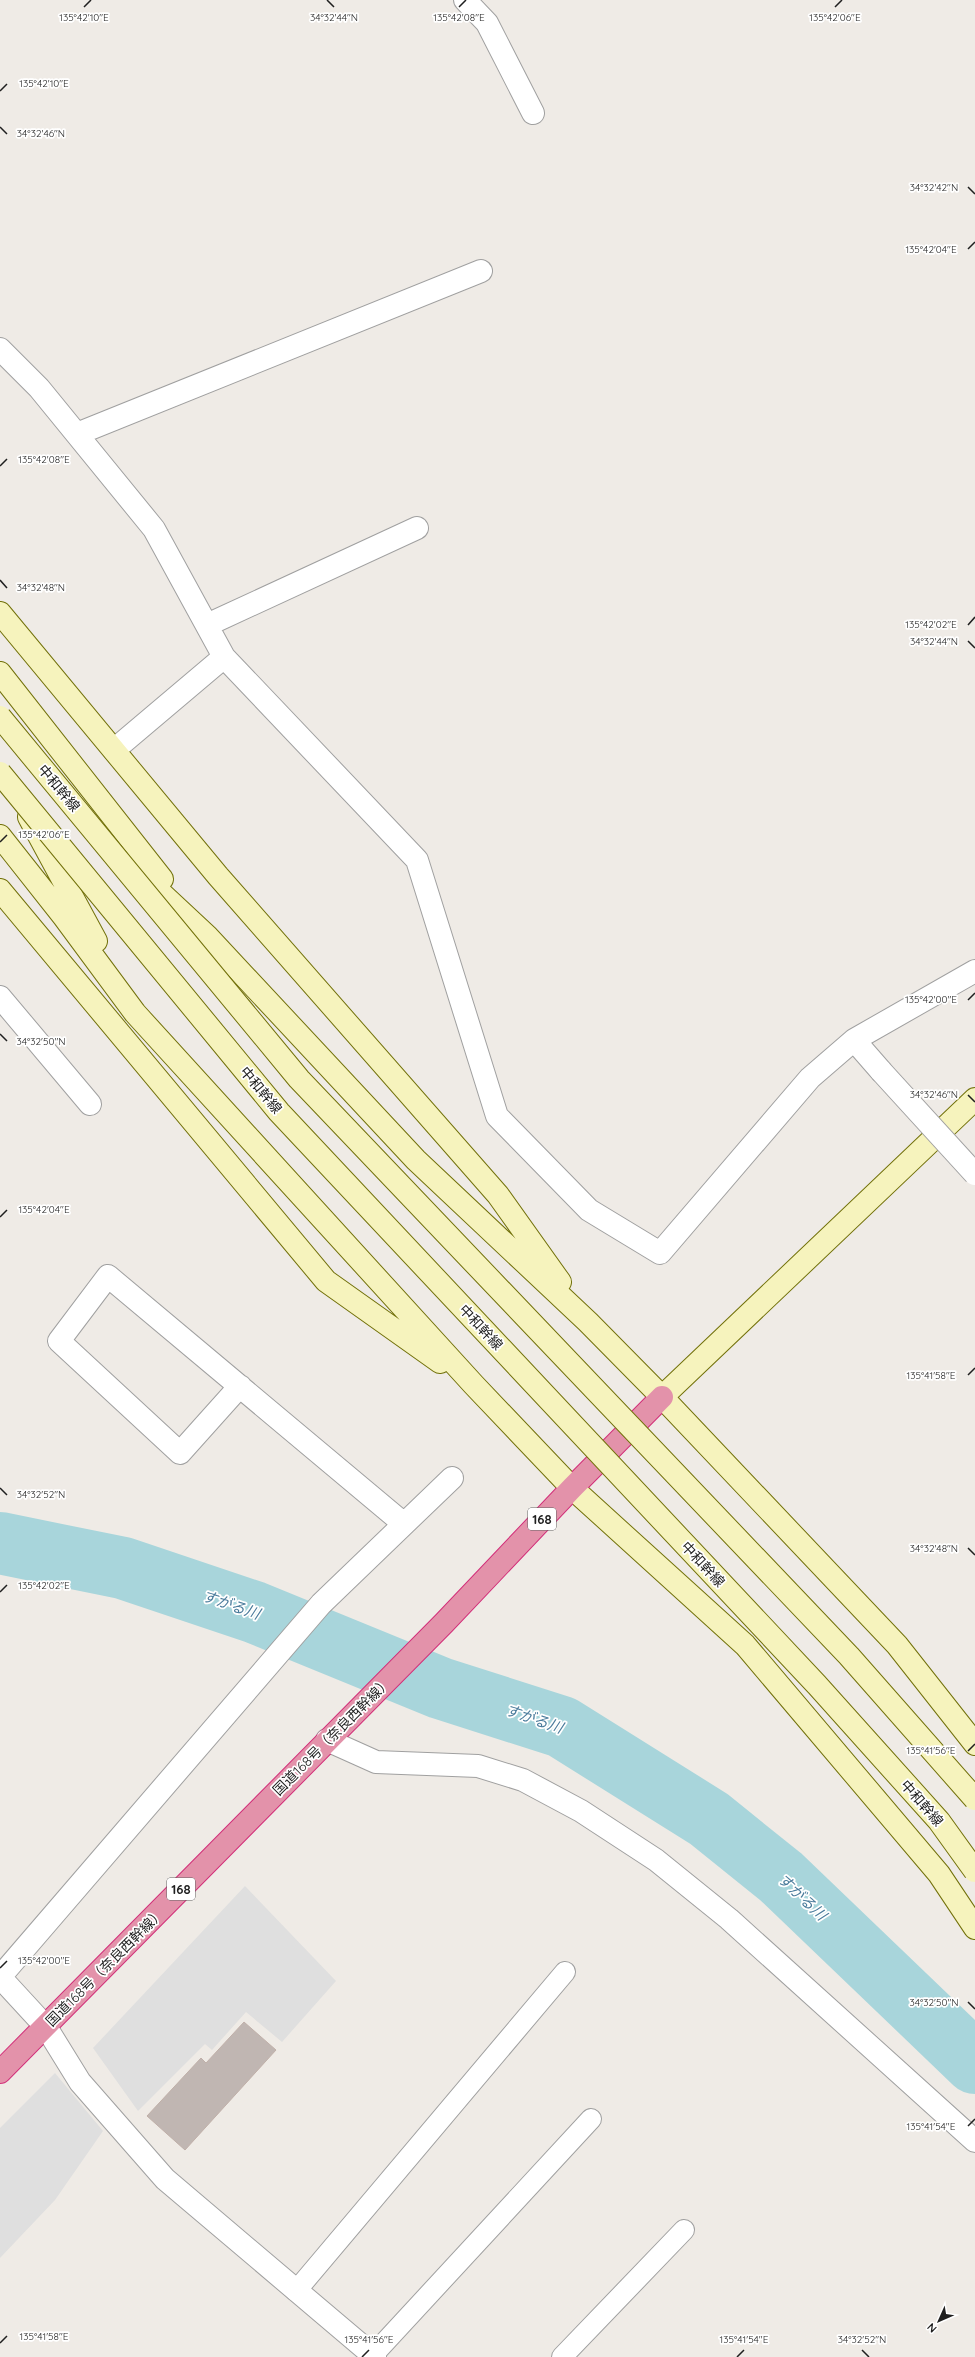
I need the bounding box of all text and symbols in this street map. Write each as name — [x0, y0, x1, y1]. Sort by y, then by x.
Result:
text: 135°42'10"E — [59, 11, 109, 24]
text: 34°32'44"N — [310, 11, 358, 24]
text: 135°42'08"E — [433, 11, 485, 24]
text: 135°42'06"E — [809, 11, 861, 24]
text: 135°42'10"E — [19, 77, 69, 90]
text: 34°32'46"N — [17, 127, 65, 140]
text: 34°32'42"N — [910, 181, 958, 194]
text: 135°42'04"E — [905, 243, 957, 256]
text: 135°42'08"E — [18, 453, 70, 466]
text: 34°32'48"N — [17, 581, 65, 594]
text: 135°42'02"E — [905, 618, 957, 631]
text: 34°32'44"N — [910, 635, 958, 648]
street label: 中和幹線 — [34, 761, 84, 815]
text: 135°42'06"E — [18, 828, 70, 841]
text: 135°42'00"E — [905, 993, 957, 1006]
text: 34°32'50"N — [16, 1035, 66, 1048]
street label: 中和幹線 — [236, 1063, 286, 1117]
text: 34°32'46"N — [910, 1088, 958, 1101]
text: 135°42'04"E — [18, 1203, 70, 1216]
street label: 中和幹線 — [455, 1300, 507, 1354]
text: 135°41'58"E — [907, 1369, 956, 1382]
text: 34°32'52"N — [17, 1488, 65, 1501]
road number: 168 — [528, 1508, 556, 1530]
street label: 中和幹線 — [677, 1537, 729, 1591]
text: 34°32'48"N — [910, 1542, 958, 1555]
text: 135°42'02"E — [18, 1579, 70, 1592]
water label: すがる川 — [200, 1586, 265, 1624]
street label: 国道168号（奈良西幹線） — [269, 1673, 395, 1799]
water label: すがる川 — [503, 1700, 568, 1738]
text: 135°41'56"E — [907, 1744, 956, 1757]
street label: 中和幹線 — [897, 1776, 947, 1830]
water label: すがる川 — [774, 1869, 832, 1925]
road number: 168 — [167, 1878, 195, 1900]
street label: 国道168号（奈良西幹線） — [42, 1904, 168, 2030]
text: 135°42'00"E — [18, 1954, 70, 1967]
text: 34°32'50"N — [909, 1996, 959, 2009]
text: 135°41'54"E — [907, 2120, 956, 2133]
north arrow — [919, 2301, 959, 2341]
text: N — [924, 2320, 940, 2336]
text: 135°41'58"E — [20, 2330, 69, 2343]
text: 135°41'56"E — [345, 2333, 394, 2346]
text: 135°41'54"E — [720, 2333, 769, 2346]
text: 34°32'52"N — [838, 2333, 886, 2346]

